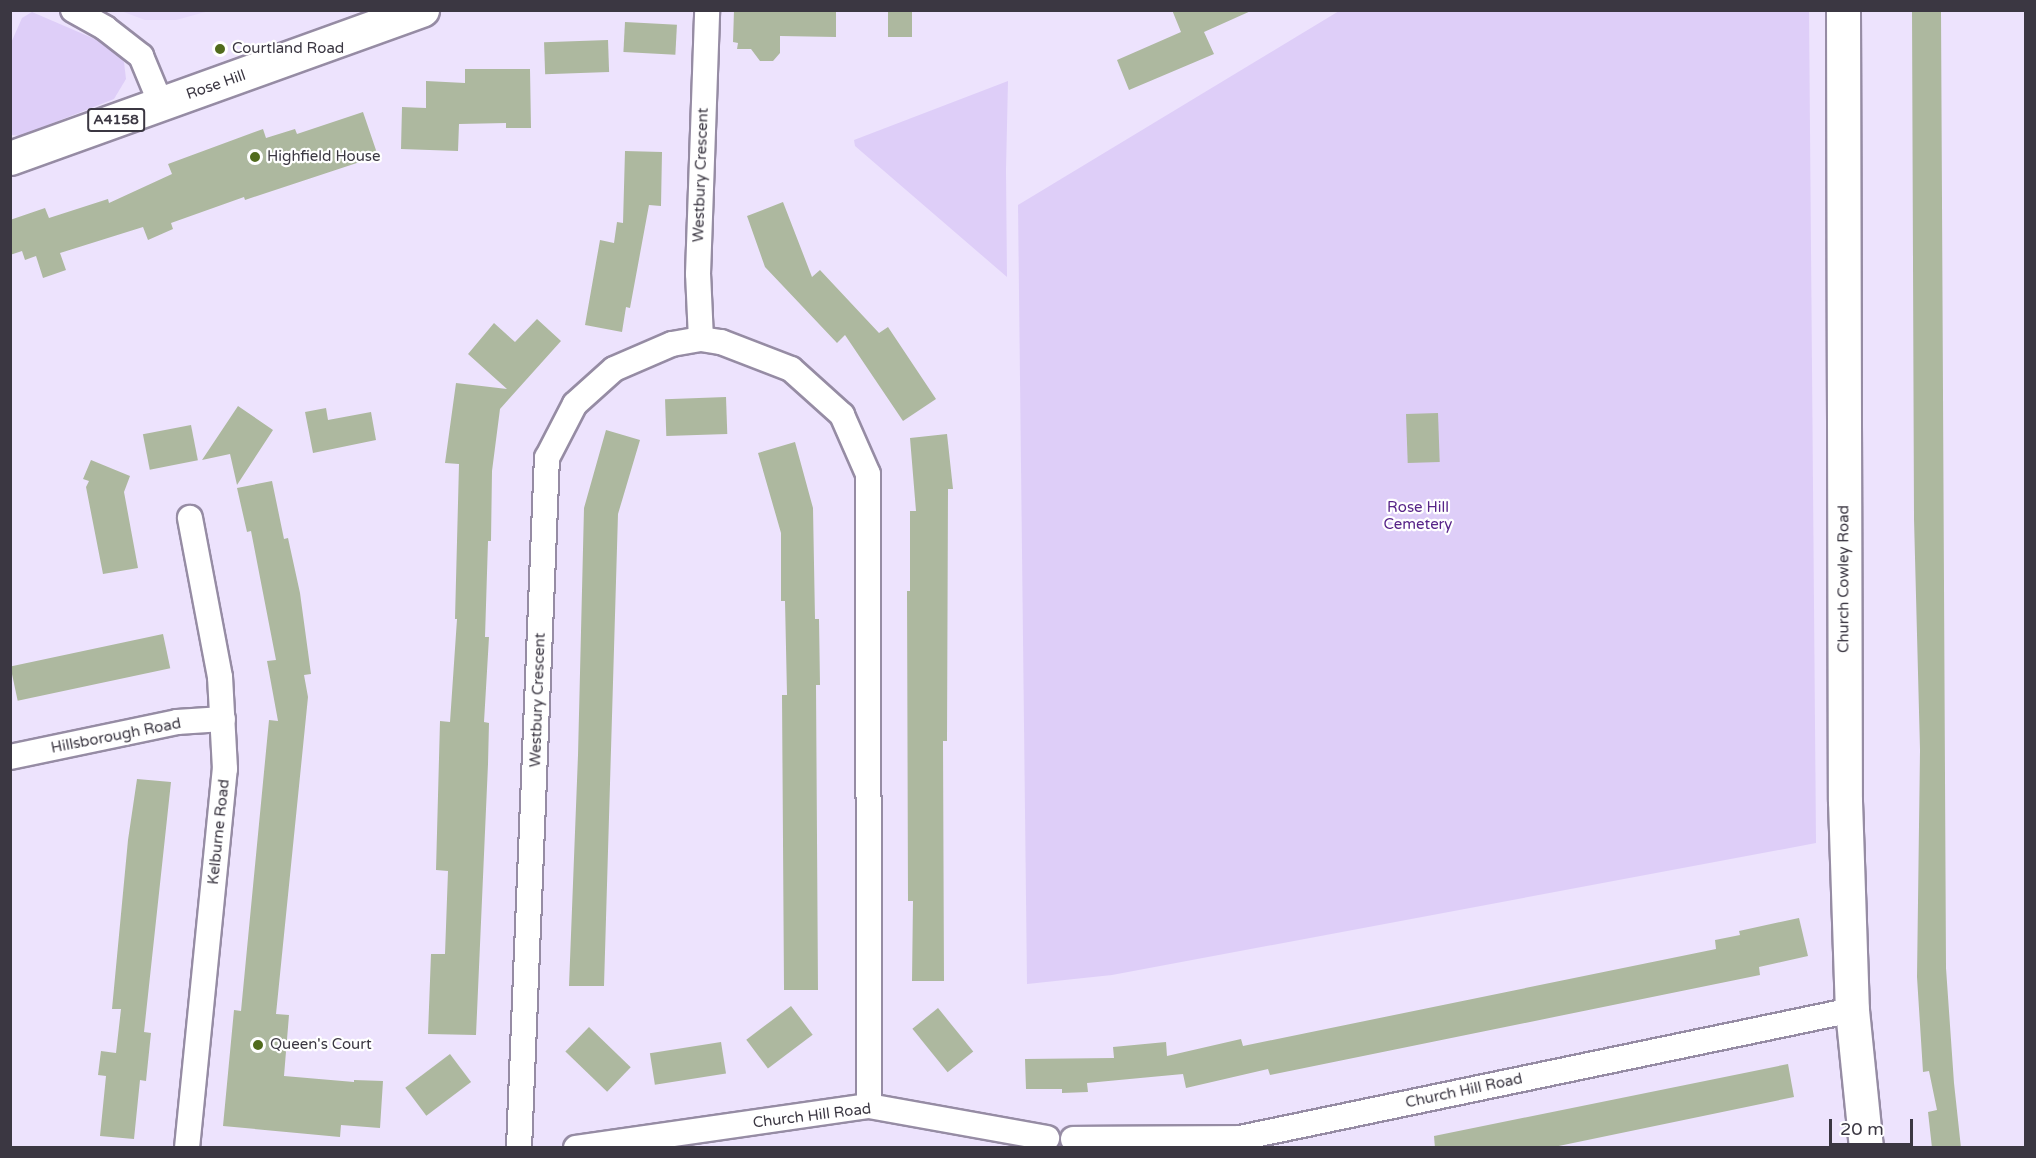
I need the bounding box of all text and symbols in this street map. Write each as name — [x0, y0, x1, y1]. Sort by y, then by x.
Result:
place label: Courtland Road — [232, 40, 344, 58]
marker: Courtland Road — [213, 42, 227, 56]
street label: Rose Hill — [184, 66, 248, 104]
street label: Westbury Crescent — [690, 107, 712, 243]
road number: A4158 — [86, 109, 146, 131]
place label: Highfield House — [267, 148, 381, 166]
marker: Highfield House — [248, 150, 262, 164]
park label: Rose Hill Cemetery — [1384, 498, 1452, 533]
street label: Church Cowley Road — [1835, 505, 1853, 653]
street label: Westbury Crescent — [527, 632, 549, 768]
street label: Hillsborough Road — [49, 715, 183, 757]
street label: Kelburne Road — [205, 778, 233, 886]
place label: Queen's Court — [270, 1036, 372, 1054]
marker: Queen's Court — [251, 1038, 265, 1052]
street label: Church Hill Road — [1404, 1070, 1524, 1112]
street label: Church Hill Road — [752, 1100, 872, 1132]
scale bar — [1832, 1107, 1916, 1145]
text: 20 m — [1840, 1118, 1884, 1140]

